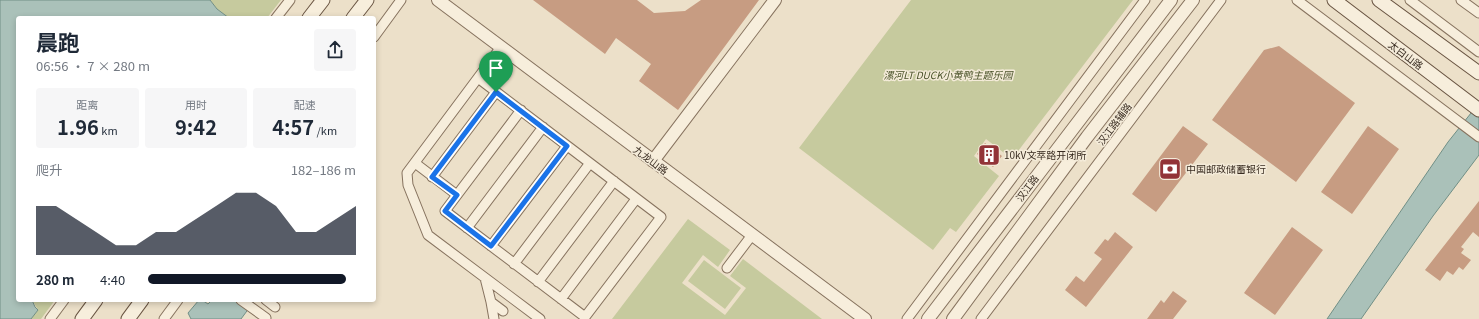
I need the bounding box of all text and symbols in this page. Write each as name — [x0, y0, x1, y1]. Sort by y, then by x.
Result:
text: 晨跑 — [36, 25, 80, 57]
button: share — [314, 29, 356, 71]
street label: 太白山路 — [1386, 37, 1427, 73]
pin — [479, 51, 513, 92]
text: 06:56 · 7 × 280 m — [36, 56, 150, 75]
icon: arrive — [485, 57, 507, 79]
park label: 漯河LT DUCK小黄鸭主题乐园 — [883, 67, 1015, 82]
text: 距离 — [76, 96, 98, 112]
text: 用时 — [185, 96, 207, 112]
text: 配速 — [294, 96, 316, 112]
street label: 汉江路辅路 — [1093, 99, 1135, 148]
text: 1.96 — [57, 112, 99, 141]
text: 9:42 — [175, 112, 217, 141]
text: 4:57 — [272, 112, 314, 141]
text: km — [99, 122, 118, 138]
text: /km — [314, 122, 337, 138]
street label: 九龙山路 — [631, 142, 672, 178]
building icon: 10kV文萃路开闭所 — [976, 142, 1002, 168]
place label: 10kV文萃路开闭所 — [1004, 147, 1086, 162]
bank icon: 中国邮政储蓄银行 — [1157, 156, 1183, 182]
text: 爬升 — [36, 160, 62, 179]
text: 182–186 m — [291, 160, 356, 179]
place label: 中国邮政储蓄银行 — [1186, 161, 1266, 176]
street label: 汉江路 — [1012, 171, 1042, 204]
text: 280 m — [36, 270, 75, 289]
text: 4:40 — [100, 270, 125, 289]

